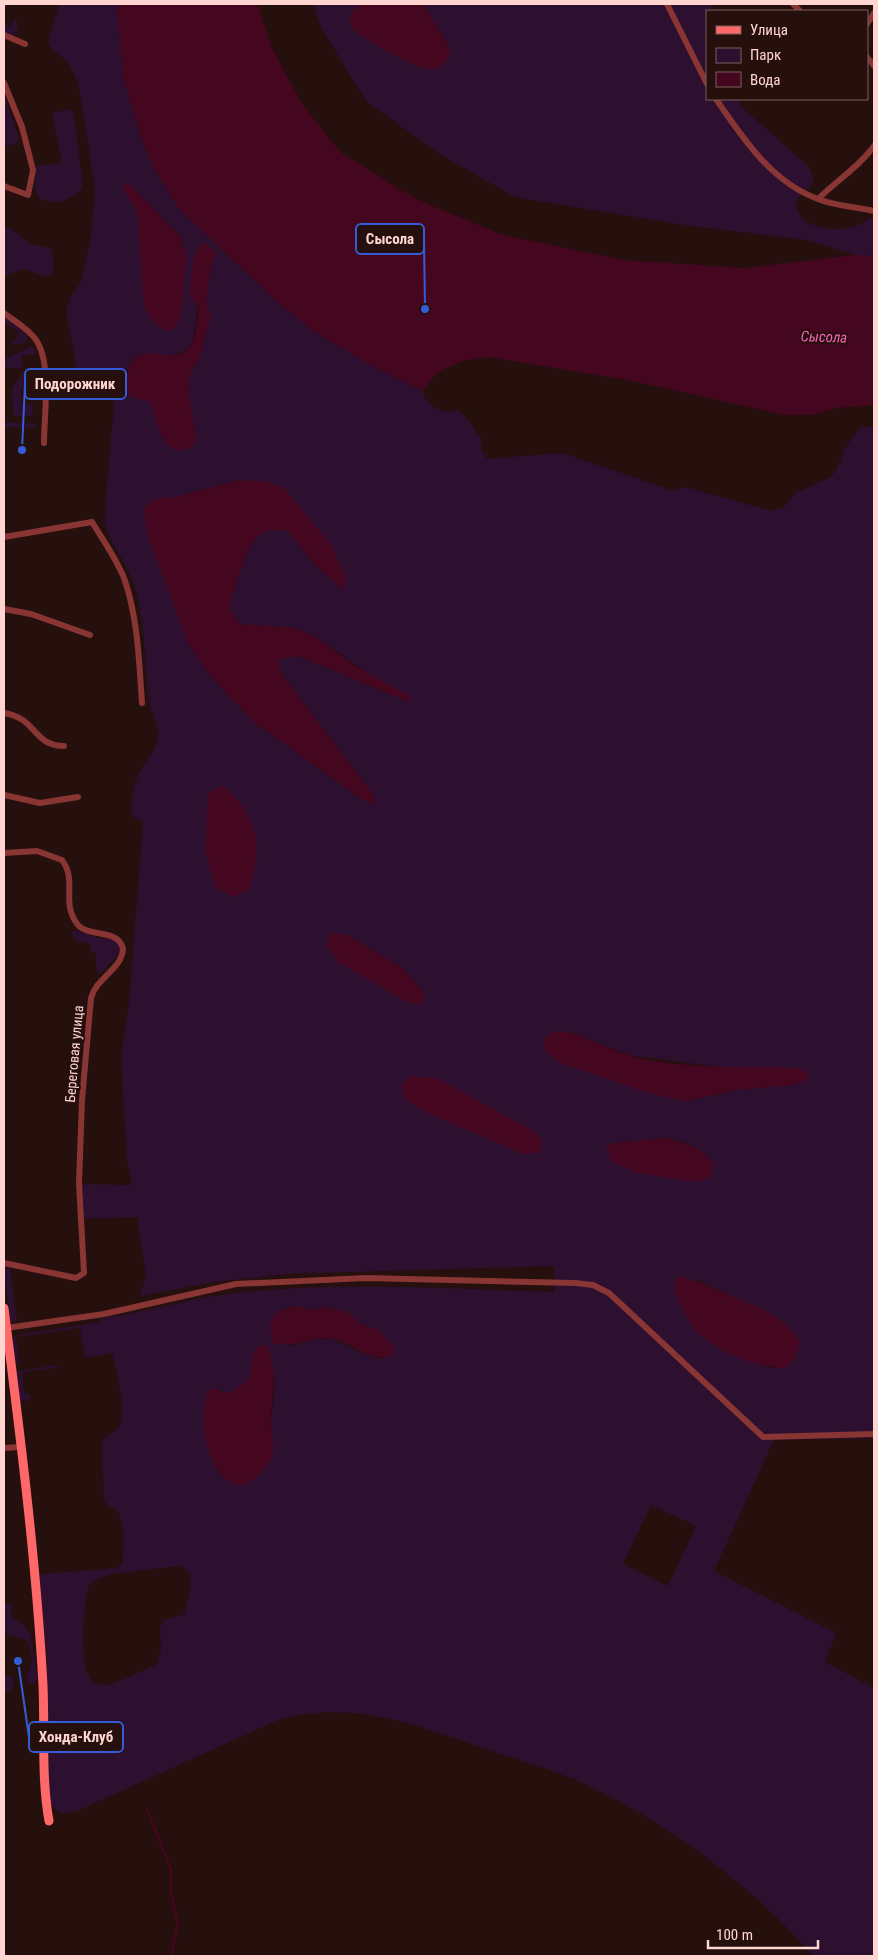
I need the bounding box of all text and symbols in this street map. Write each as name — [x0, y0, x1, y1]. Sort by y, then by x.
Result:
legend — [706, 10, 868, 100]
text: Улица — [750, 21, 788, 39]
text: Парк — [750, 46, 781, 64]
text: Вода — [750, 71, 780, 89]
callout: Сысола — [356, 224, 424, 254]
text: Сысола — [366, 230, 414, 248]
water label: Сысола — [800, 327, 848, 347]
callout: Подорожник — [25, 369, 126, 399]
text: Подорожник — [35, 375, 116, 393]
street label: Береговая улица — [62, 1005, 86, 1103]
callout: Хонда-Клуб — [29, 1722, 123, 1752]
text: Хонда-Клуб — [39, 1728, 114, 1746]
scale bar — [708, 1918, 818, 1950]
text: 100 m — [716, 1926, 753, 1944]

